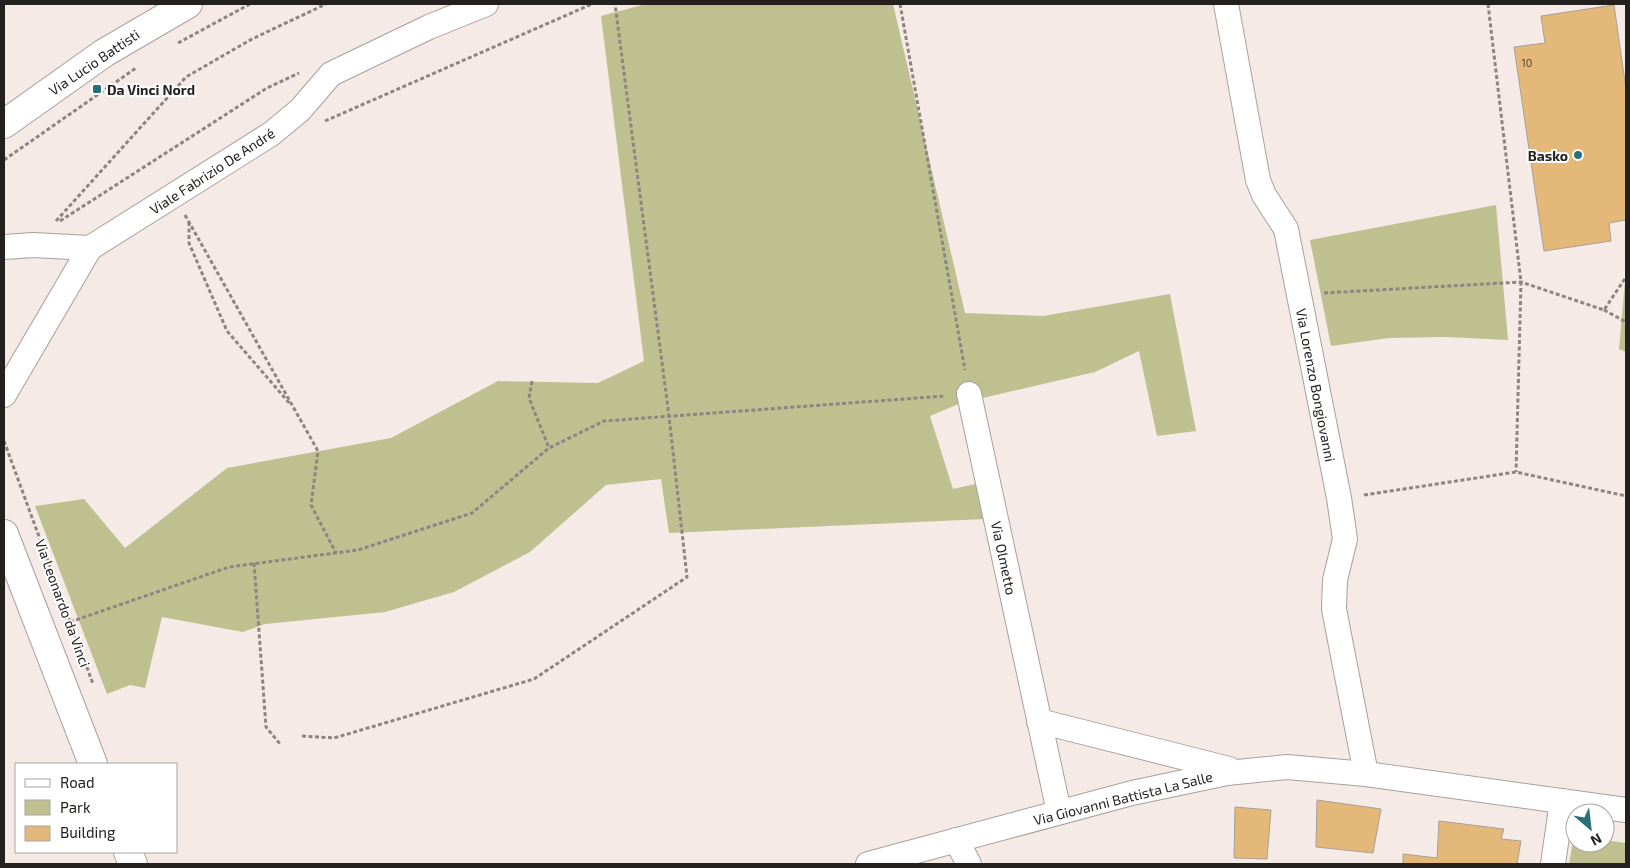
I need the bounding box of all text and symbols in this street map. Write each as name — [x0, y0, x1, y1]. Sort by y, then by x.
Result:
street label: Via Lucio Battisti — [45, 25, 143, 99]
house number: 10 — [1521, 56, 1533, 69]
place label: Da Vinci Nord — [107, 81, 195, 98]
marker: Da Vinci Nord — [91, 83, 103, 95]
street label: Viale Fabrizio De André — [146, 124, 278, 218]
place label: Basko — [1528, 147, 1568, 164]
marker: Basko — [1572, 149, 1584, 161]
street label: Via Lorenzo Bongiovanni — [1293, 307, 1339, 463]
street label: Via Olmetto — [988, 520, 1020, 596]
street label: Via Leonardo da Vinci — [32, 537, 94, 669]
legend — [15, 763, 178, 853]
street label: Via Giovanni Battista La Salle — [1032, 767, 1214, 829]
text: Road — [60, 773, 95, 791]
text: Park — [60, 798, 91, 816]
north arrow — [1565, 803, 1615, 853]
text: Building — [60, 823, 116, 841]
text: N — [1588, 830, 1605, 850]

